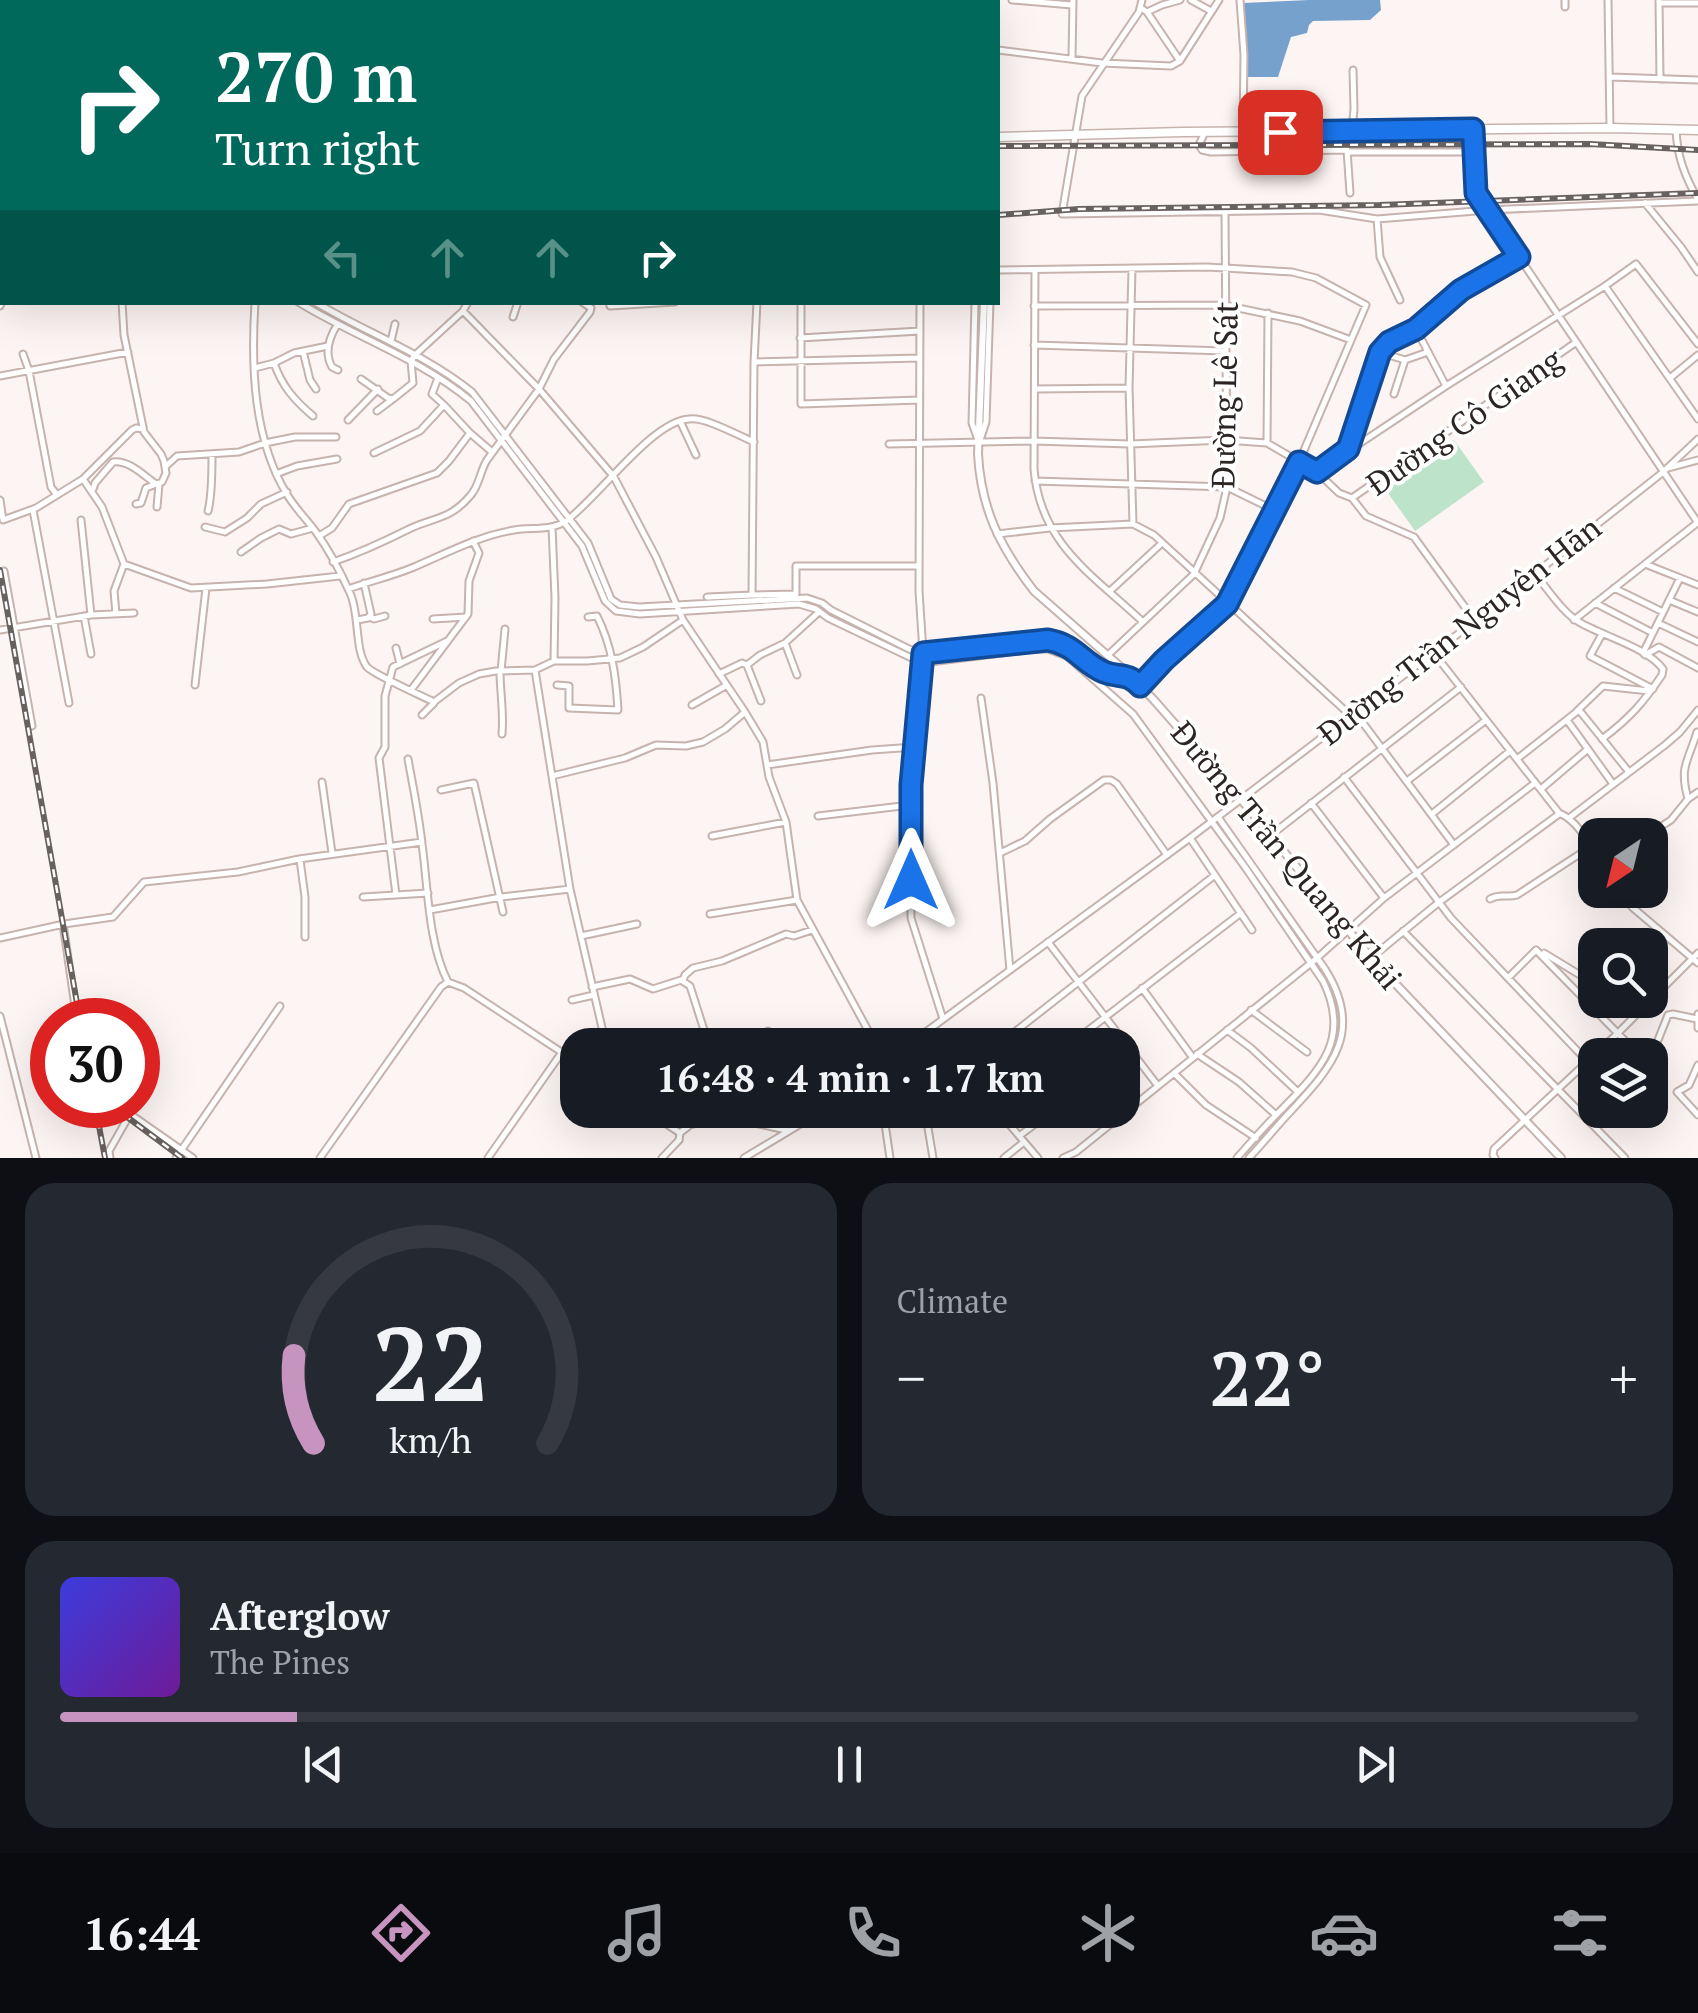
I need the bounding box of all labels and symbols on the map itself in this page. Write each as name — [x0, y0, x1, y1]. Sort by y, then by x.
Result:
pin — [1238, 90, 1323, 175]
street label: Đường Lê Sát — [1201, 301, 1247, 489]
street label: Đường Cô Giang — [1358, 337, 1571, 504]
street label: Đường Trần Nguyên Hãn — [1309, 506, 1609, 754]
street label: Đường Trần Quang Khải — [1162, 712, 1412, 998]
north arrow — [1578, 818, 1668, 908]
position arrow — [859, 828, 963, 932]
speed limit sign: 30 — [30, 998, 160, 1128]

